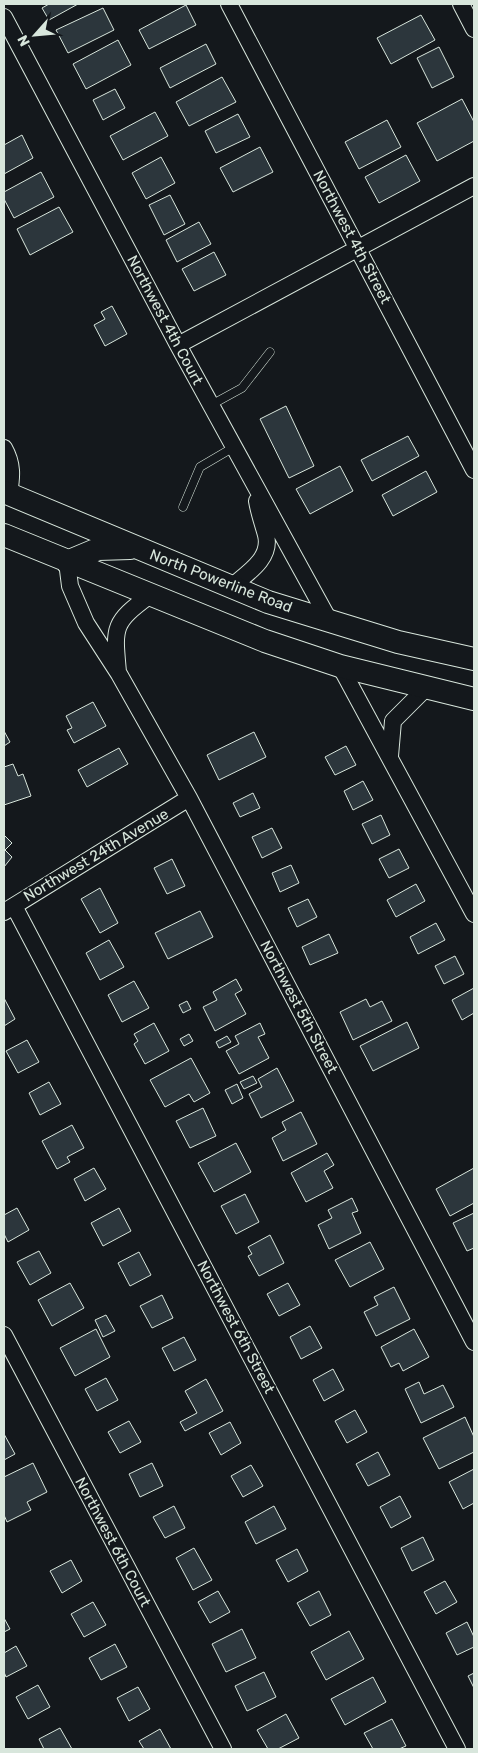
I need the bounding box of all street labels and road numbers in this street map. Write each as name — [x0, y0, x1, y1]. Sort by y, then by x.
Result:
street label: Northwest 4th Street — [309, 167, 395, 307]
street label: Northwest 4th Court — [123, 252, 207, 388]
street label: North Powerline Road — [147, 545, 295, 617]
street label: Northwest 24th Avenue — [20, 805, 172, 905]
street label: Northwest 5th Street — [256, 937, 342, 1077]
street label: Northwest 6th Street — [193, 1257, 279, 1397]
street label: Northwest 6th Court — [71, 1474, 155, 1610]

